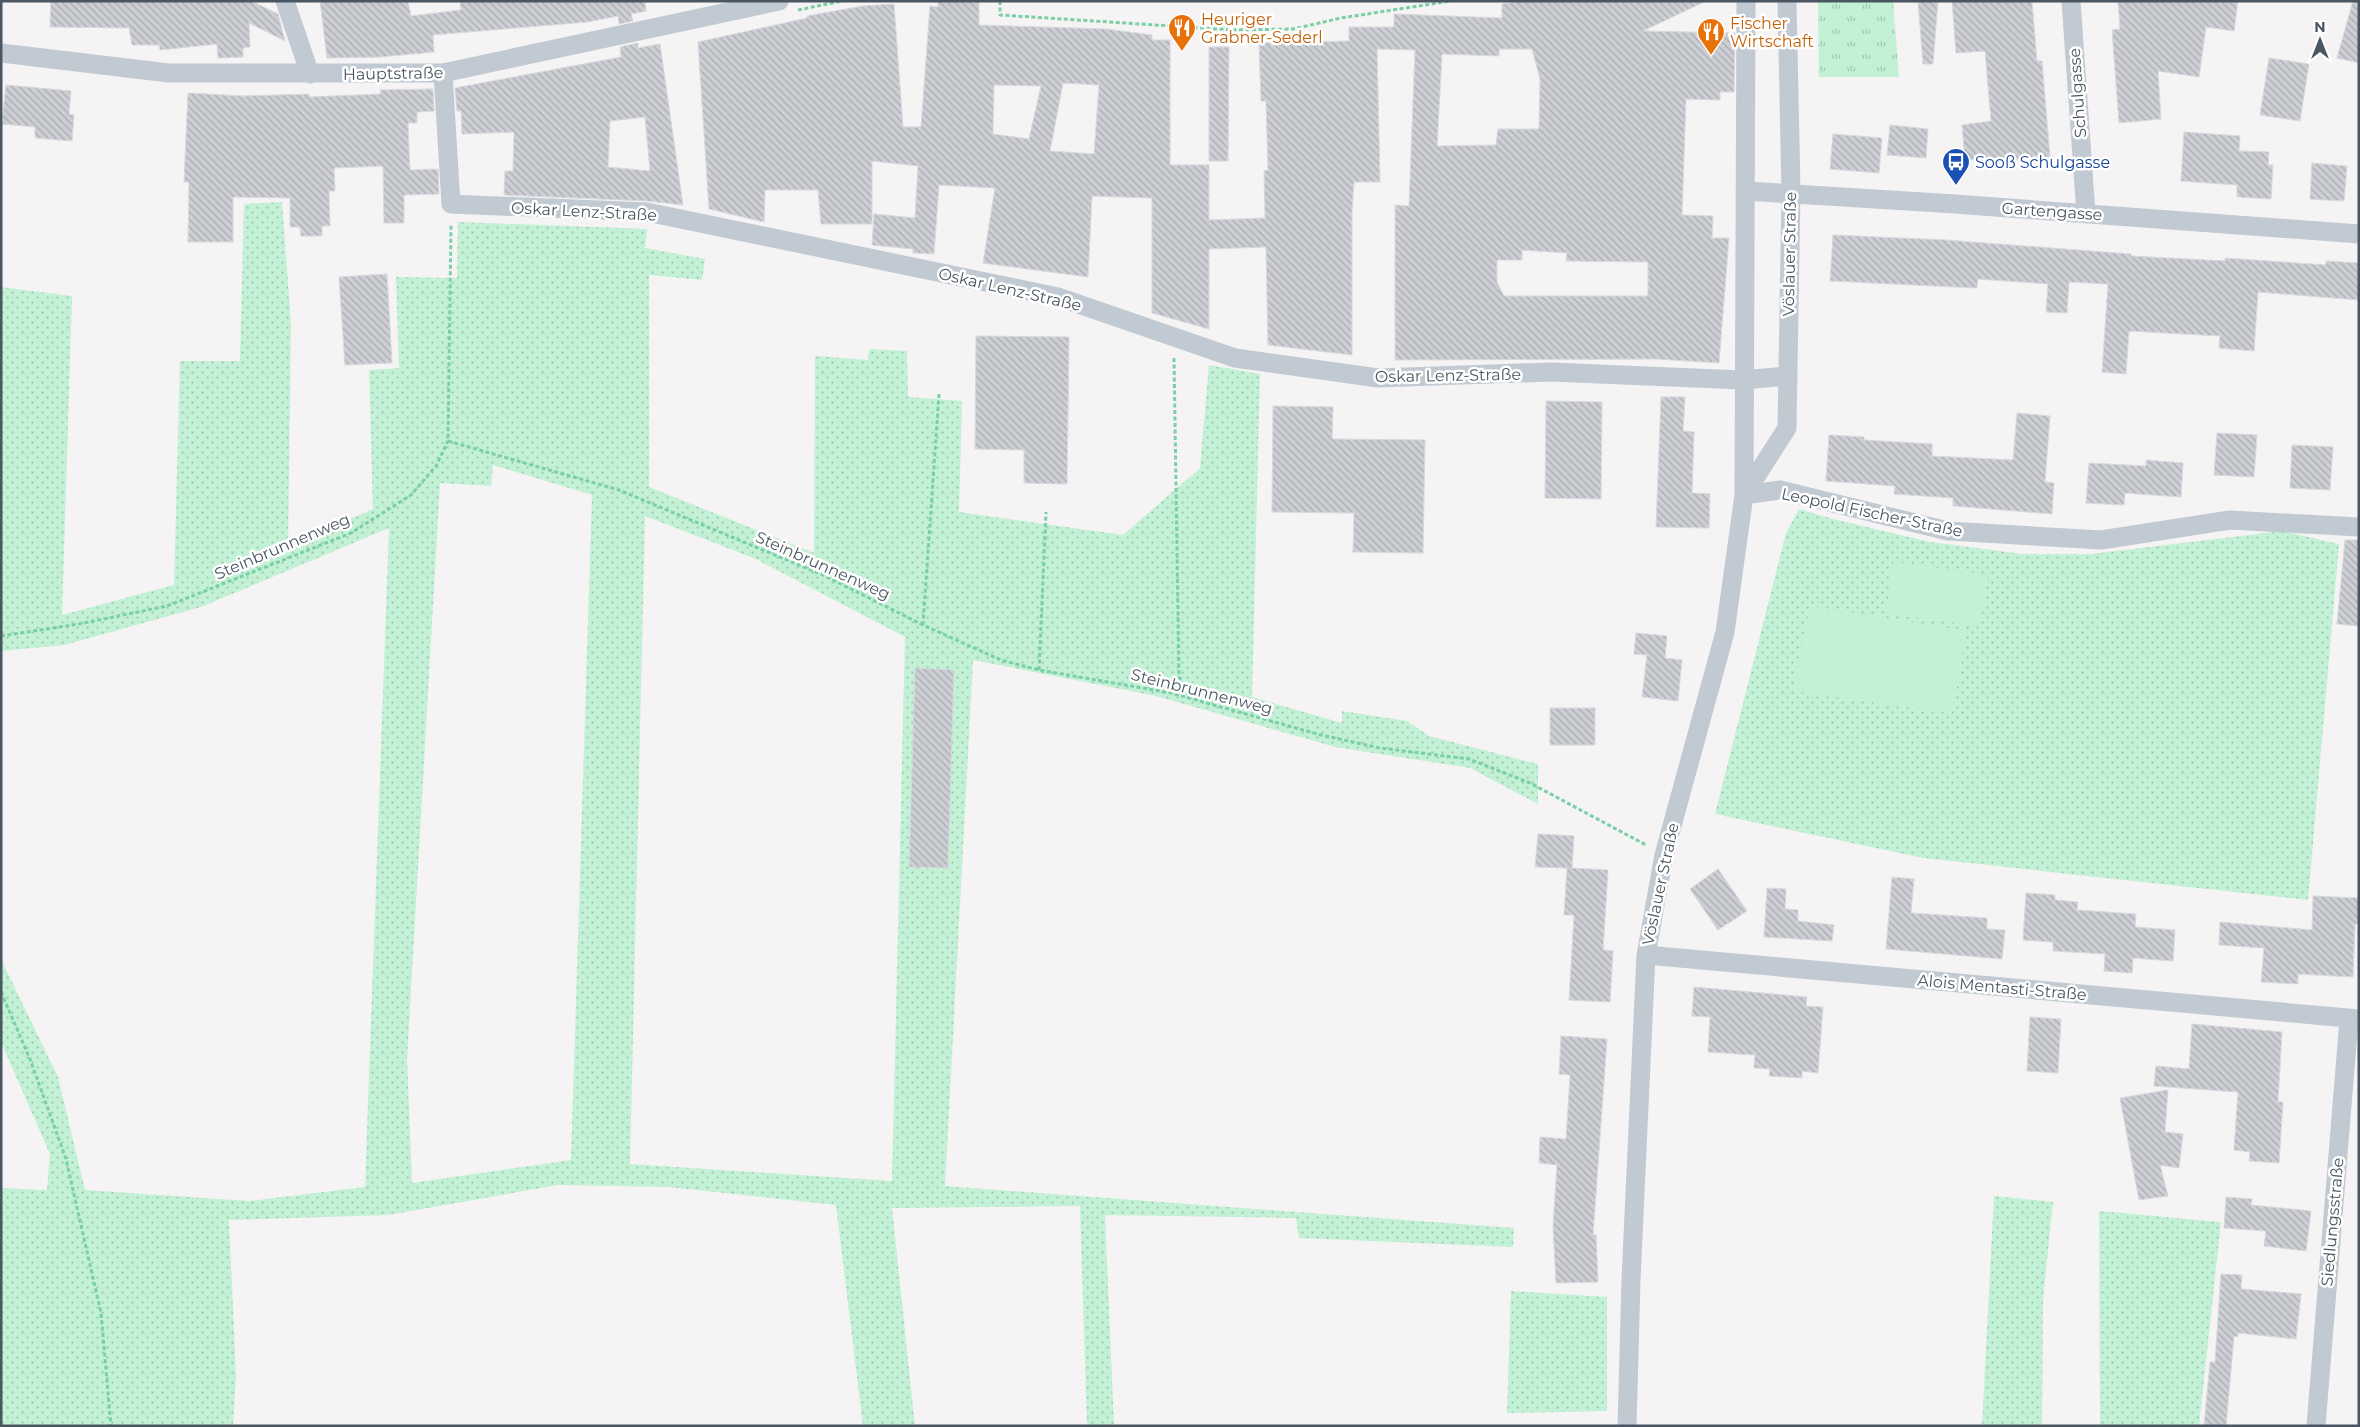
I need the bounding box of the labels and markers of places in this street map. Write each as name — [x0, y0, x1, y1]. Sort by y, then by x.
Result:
place label: Heuriger Grabner-Sederl — [1201, 10, 1323, 47]
restaurant icon: Heuriger Grabner-Sederl — [1167, 13, 1197, 52]
place label: Fischer Wirtschaft — [1730, 14, 1814, 51]
restaurant icon: Fischer Wirtschaft — [1696, 17, 1726, 56]
bus stop icon: Sooß Schulgasse — [1941, 147, 1971, 186]
place label: Sooß Schulgasse — [1975, 153, 2110, 172]

